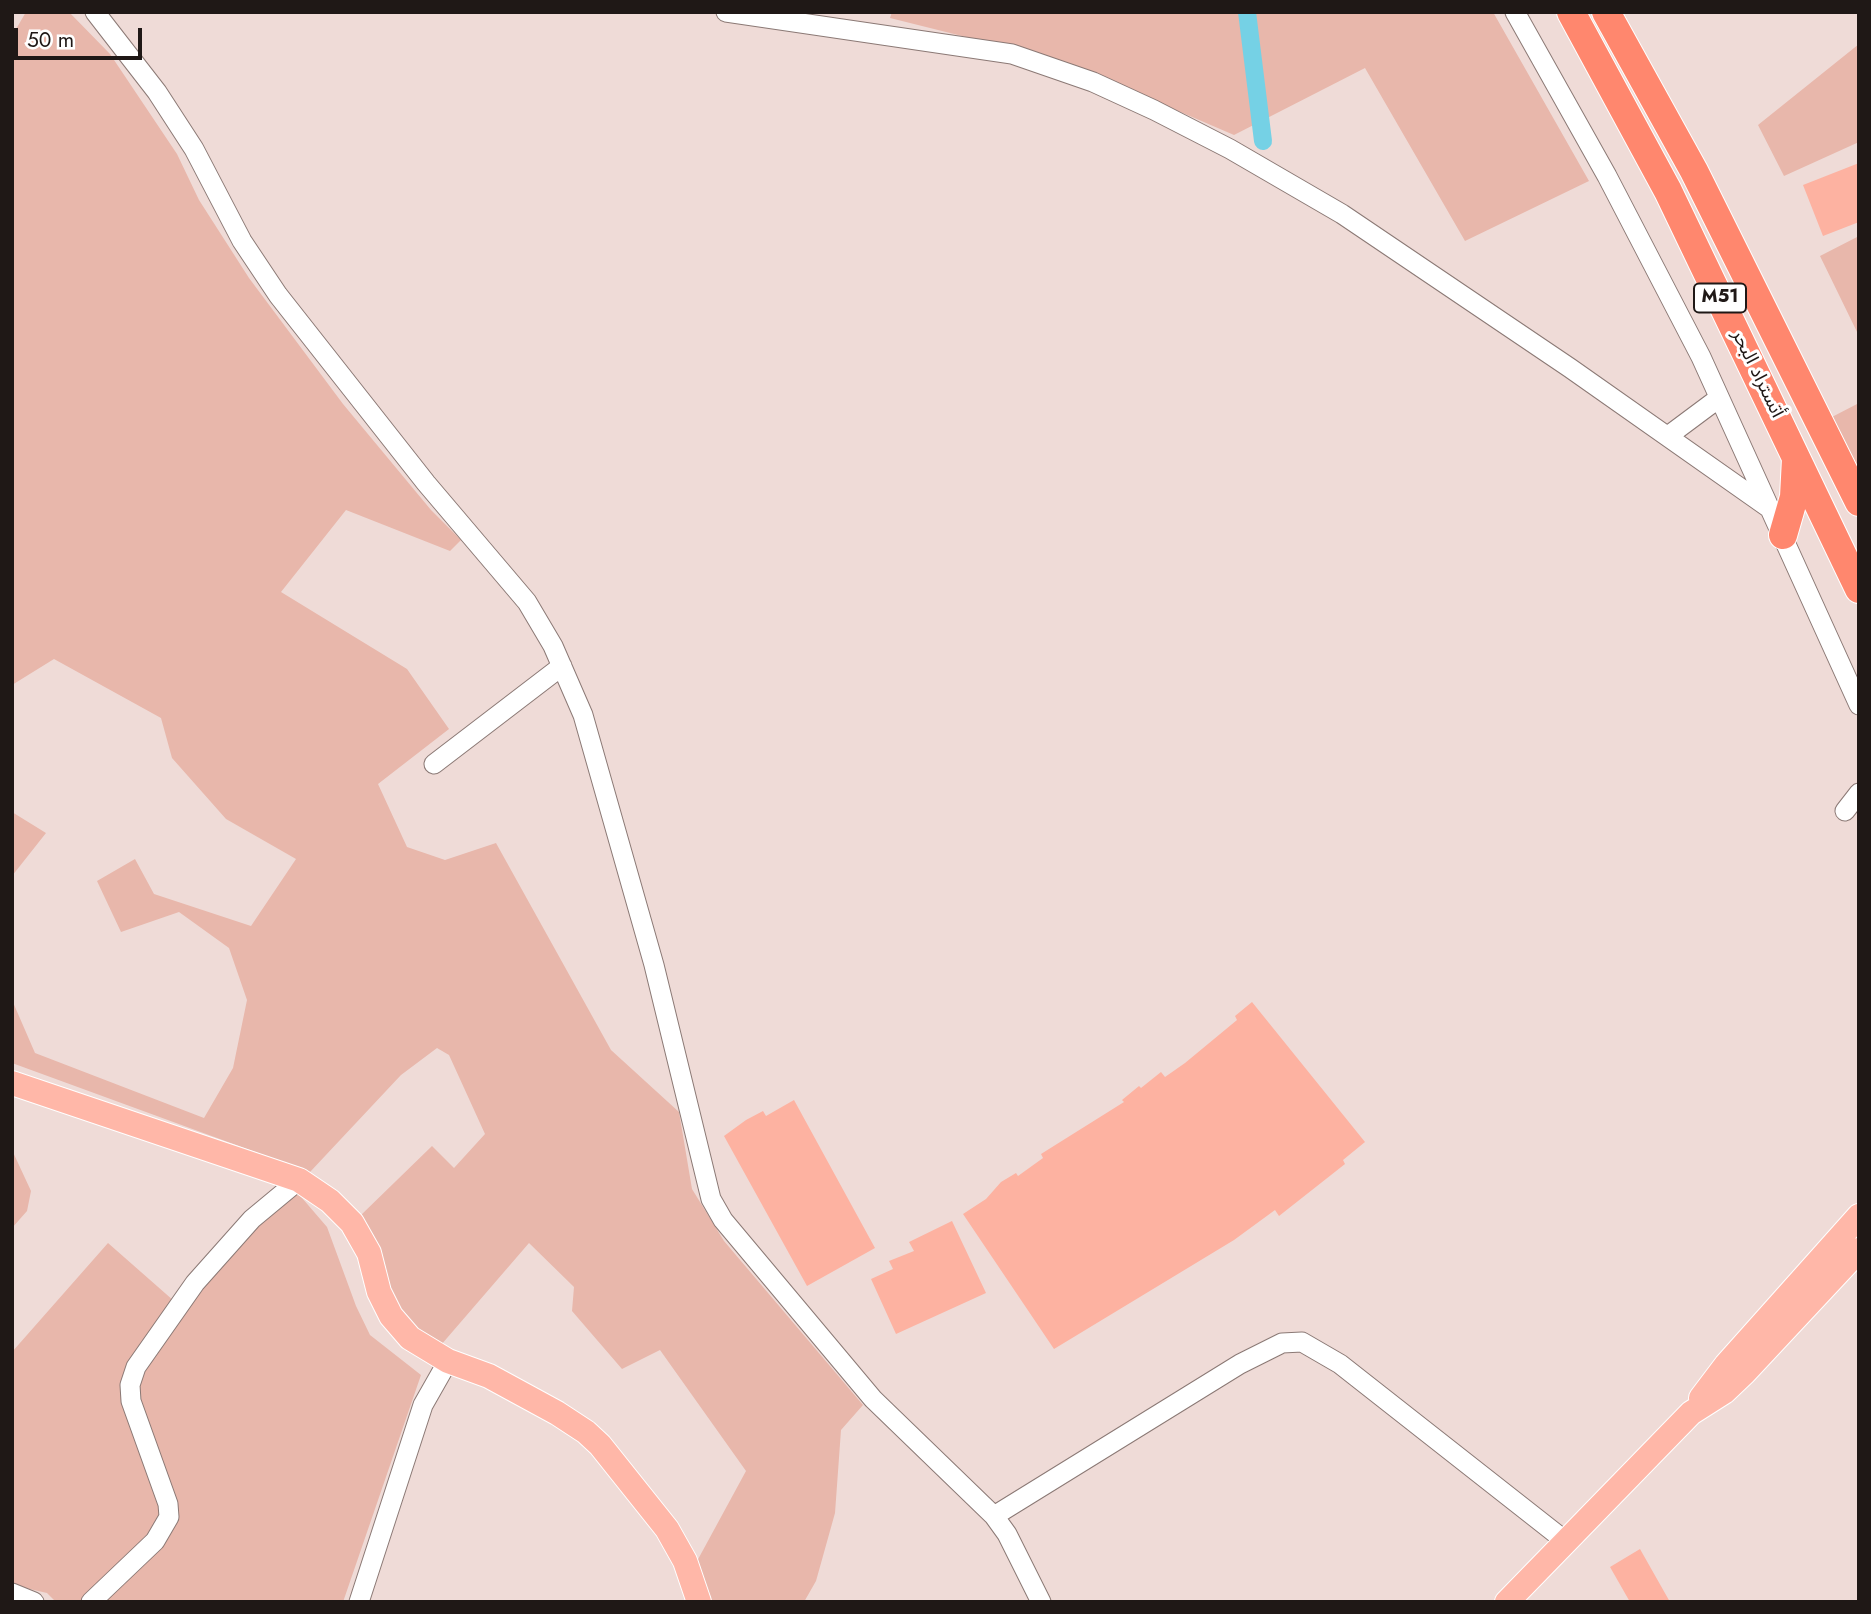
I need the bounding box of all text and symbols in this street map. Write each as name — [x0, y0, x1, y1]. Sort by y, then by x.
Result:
scale bar — [18, 14, 145, 58]
text: 50 m — [27, 25, 74, 55]
road number: M51 — [1694, 284, 1746, 312]
street label: أتستراد البحر — [1726, 326, 1788, 422]

